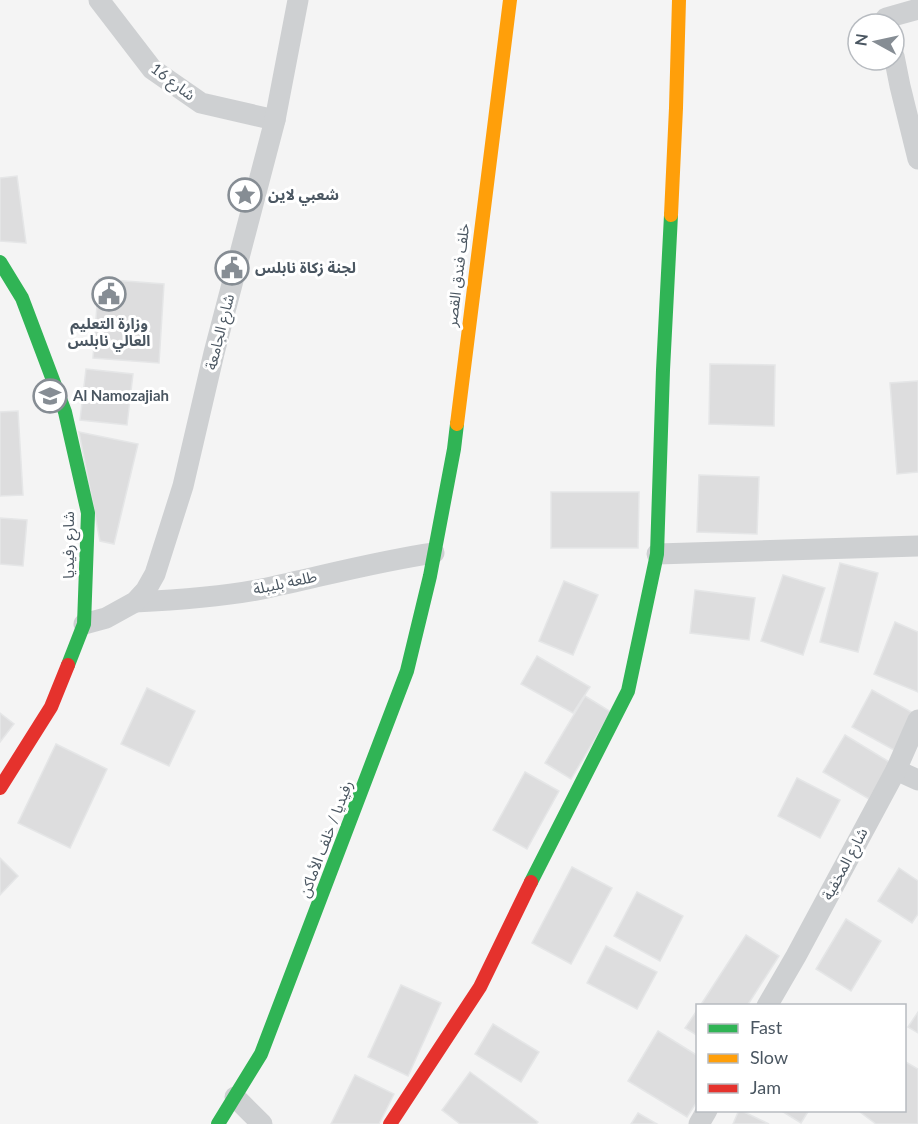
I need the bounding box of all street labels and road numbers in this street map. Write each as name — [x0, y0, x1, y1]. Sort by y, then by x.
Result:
street label: شارع 16 — [146, 59, 199, 107]
street label: خلف فندق القصر — [442, 222, 473, 329]
street label: شارع الجامعة — [201, 292, 241, 372]
street label: شارع رفيديا — [59, 511, 81, 579]
street label: طلعة بليبلة — [251, 566, 318, 598]
street label: رفيديا / خلف الأماكن — [294, 778, 357, 900]
street label: شارع المخفية — [818, 824, 874, 905]

